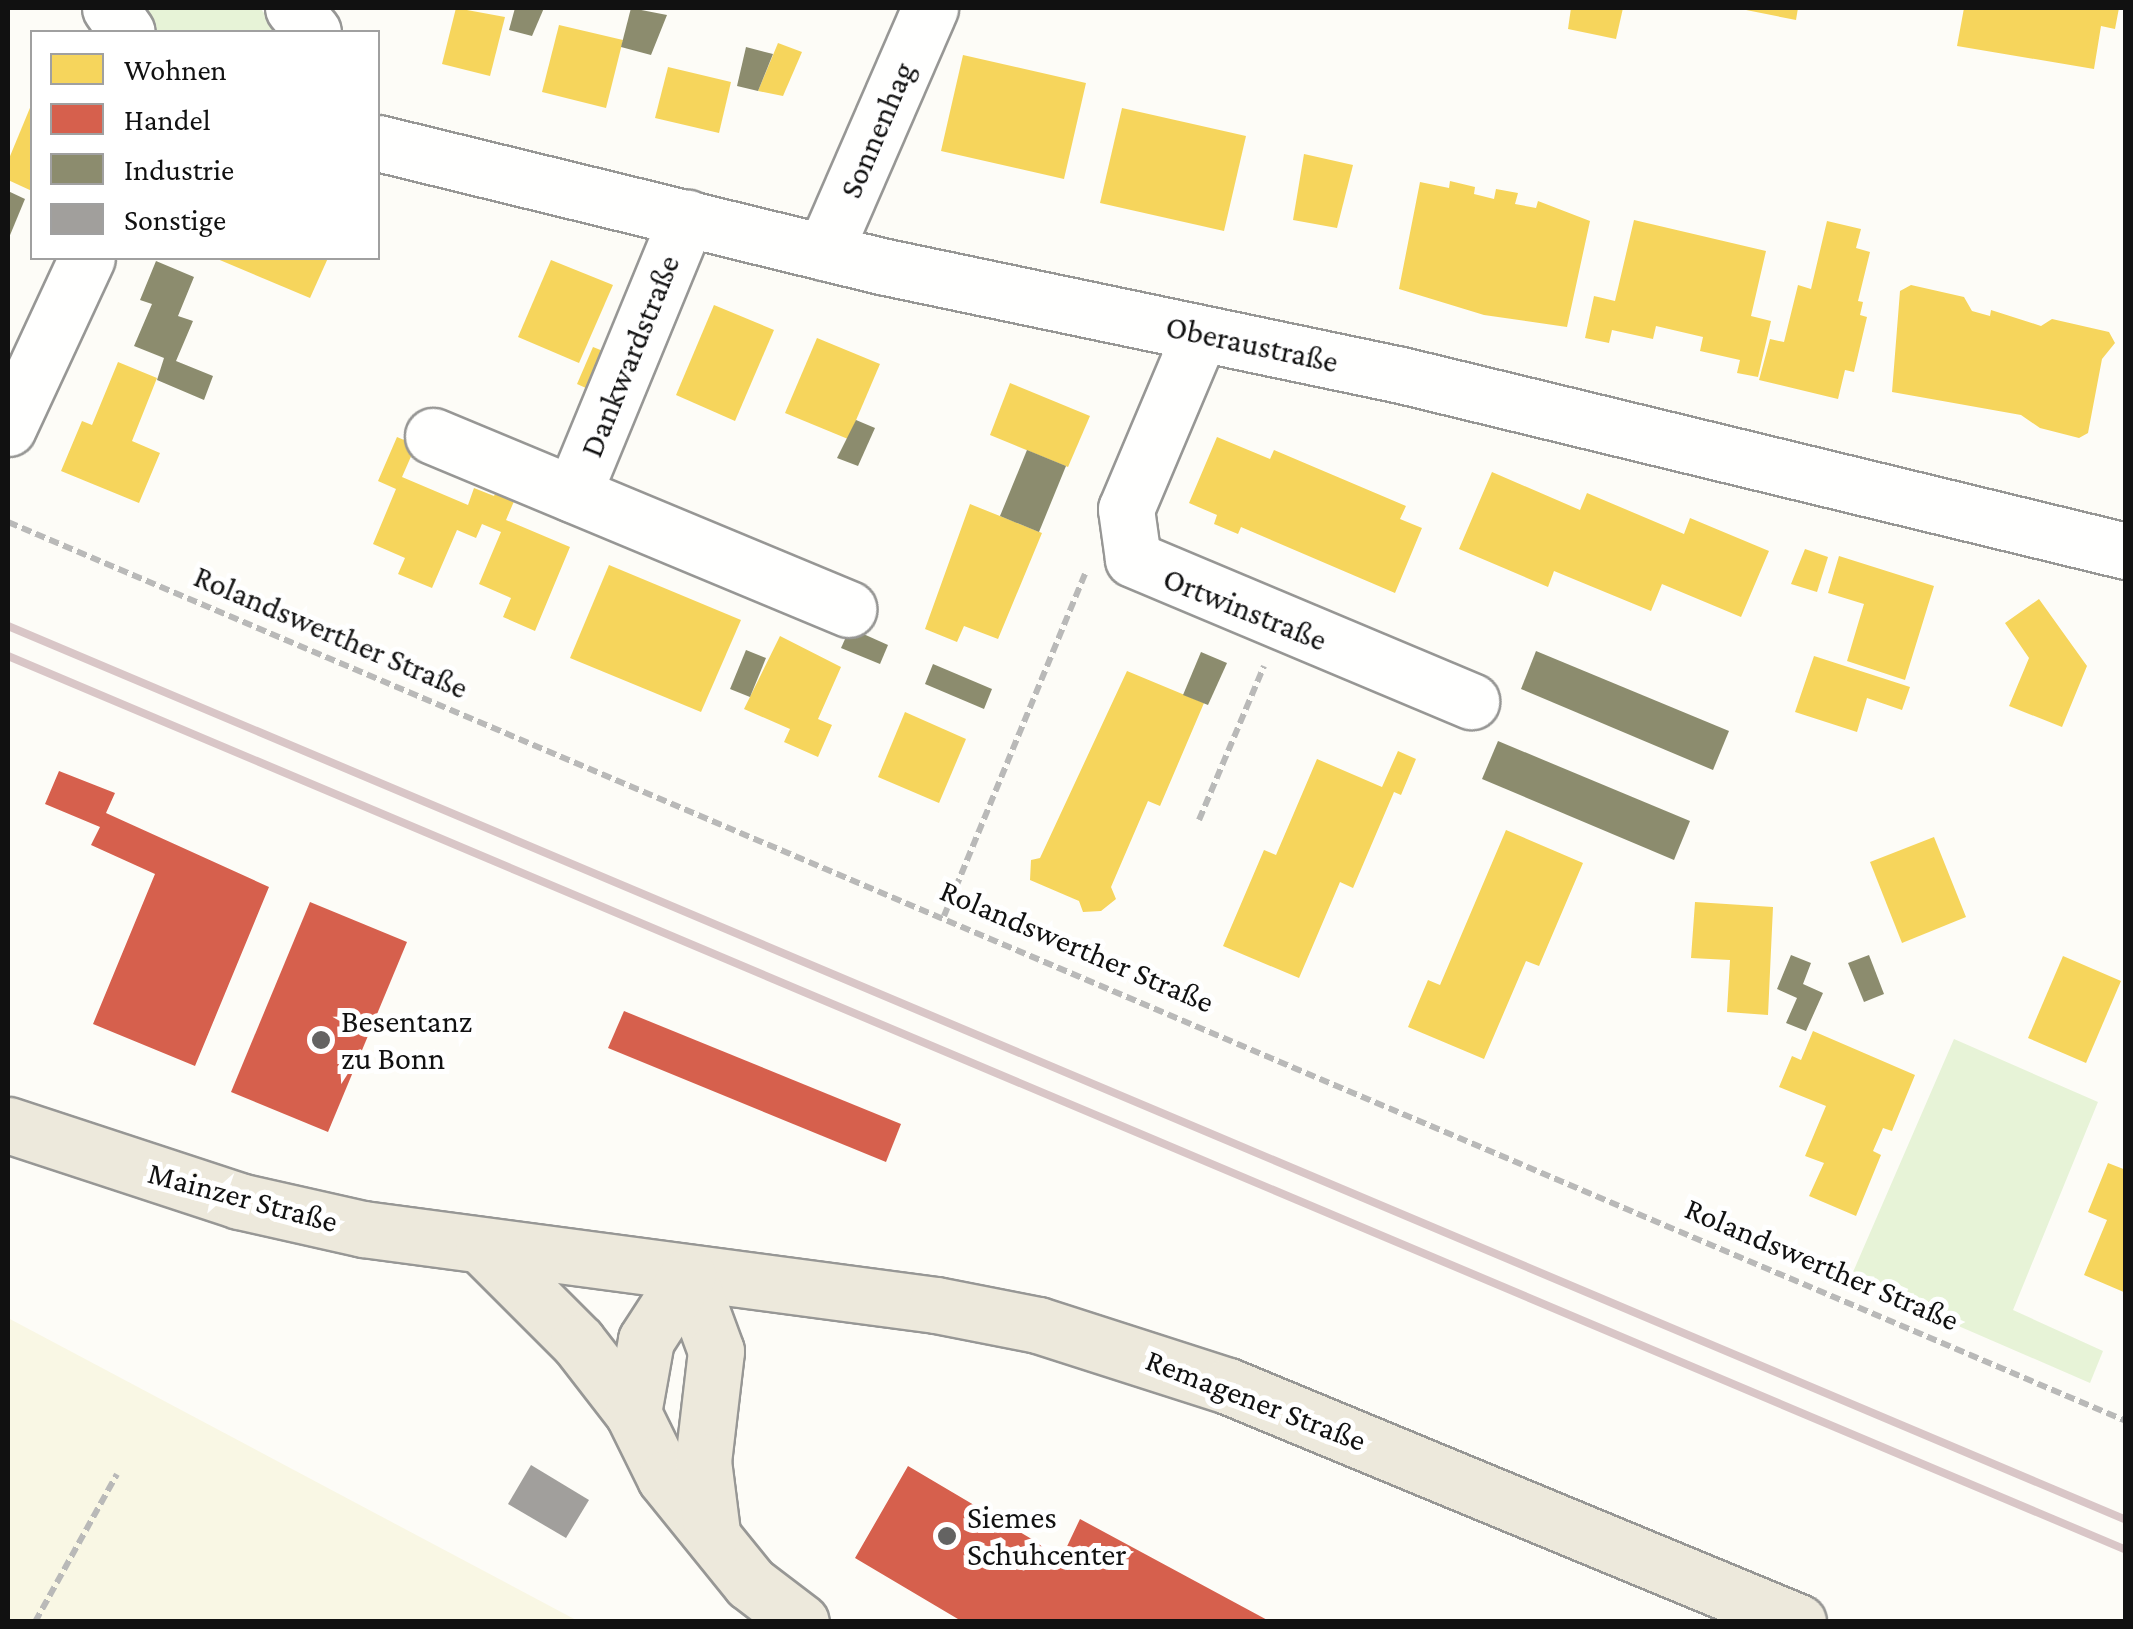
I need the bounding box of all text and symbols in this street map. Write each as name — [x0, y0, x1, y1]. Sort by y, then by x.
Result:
legend — [30, 30, 380, 260]
text: Wohnen — [124, 53, 227, 86]
street label: Sonnenhag — [831, 56, 923, 204]
text: Handel — [124, 103, 211, 136]
text: Industrie — [124, 153, 234, 186]
text: Sonstige — [124, 203, 226, 236]
street label: Dankwardstraße — [572, 249, 688, 463]
street label: Oberaustraße — [1162, 307, 1342, 381]
street label: Rolandswerther Straße — [188, 557, 474, 707]
street label: Ortwinstraße — [1158, 559, 1332, 659]
street label: Rolandswerther Straße — [934, 871, 1220, 1021]
place label: Besentanz zu Bonn — [341, 1003, 472, 1078]
marker: Besentanz zu Bonn — [310, 1029, 332, 1051]
street label: Mainzer Straße — [144, 1153, 342, 1241]
street label: Rolandswerther Straße — [1679, 1189, 1965, 1339]
street label: Remagener Straße — [1140, 1340, 1372, 1460]
place label: Siemes Schuhcenter — [967, 1499, 1127, 1574]
marker: Siemes Schuhcenter — [936, 1525, 958, 1547]

